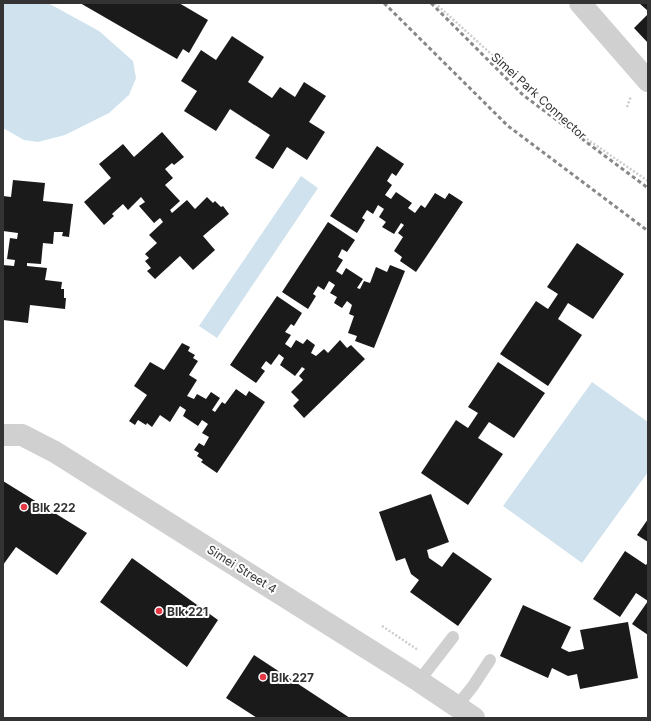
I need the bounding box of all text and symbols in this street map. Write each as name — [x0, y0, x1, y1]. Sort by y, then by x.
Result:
street label: Simei Park Connector — [488, 49, 590, 143]
place label: Blk 222 — [32, 500, 76, 515]
marker: Blk 222 — [19, 502, 29, 512]
street label: Simei Street 4 — [204, 542, 280, 597]
place label: Blk 221 — [167, 604, 208, 619]
marker: Blk 221 — [154, 606, 164, 616]
place label: Blk 227 — [271, 670, 314, 685]
marker: Blk 227 — [258, 672, 268, 682]

